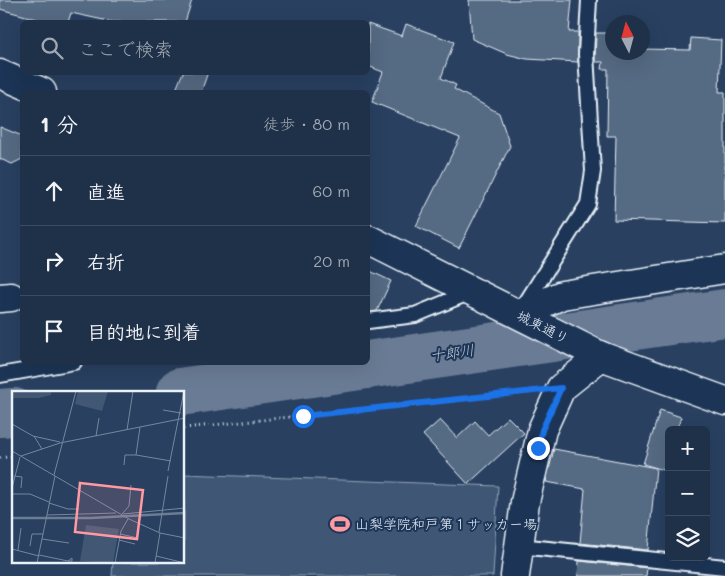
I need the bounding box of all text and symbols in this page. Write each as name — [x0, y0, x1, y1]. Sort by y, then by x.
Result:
north arrow — [605, 15, 650, 60]
search box — [20, 20, 370, 75]
icon: search — [38, 34, 66, 62]
text: ここで検索 — [78, 36, 173, 61]
text: 1 分 — [40, 110, 78, 137]
text: 徒歩 · 80 m — [263, 113, 350, 134]
icon: ahead — [40, 177, 68, 205]
text: 直進 — [87, 179, 125, 204]
text: 60 m — [313, 180, 350, 201]
icon: right — [40, 247, 68, 275]
text: 右折 — [87, 249, 125, 274]
text: 20 m — [313, 250, 350, 271]
street label: 城東通り — [514, 305, 572, 348]
icon: arrive — [40, 317, 68, 345]
text: 目的地に到着 — [87, 319, 201, 344]
water label: 十郎川 — [428, 339, 476, 365]
inset map — [12, 391, 185, 564]
route start — [292, 405, 315, 428]
map controls — [665, 426, 710, 561]
button: + — [665, 426, 710, 471]
route end — [527, 437, 550, 460]
button: − — [665, 471, 710, 516]
sports icon: 山梨学院和戸第１サッカー場 — [329, 513, 351, 535]
place label: 山梨学院和戸第１サッカー場 — [355, 514, 537, 533]
button: layers — [665, 516, 710, 561]

